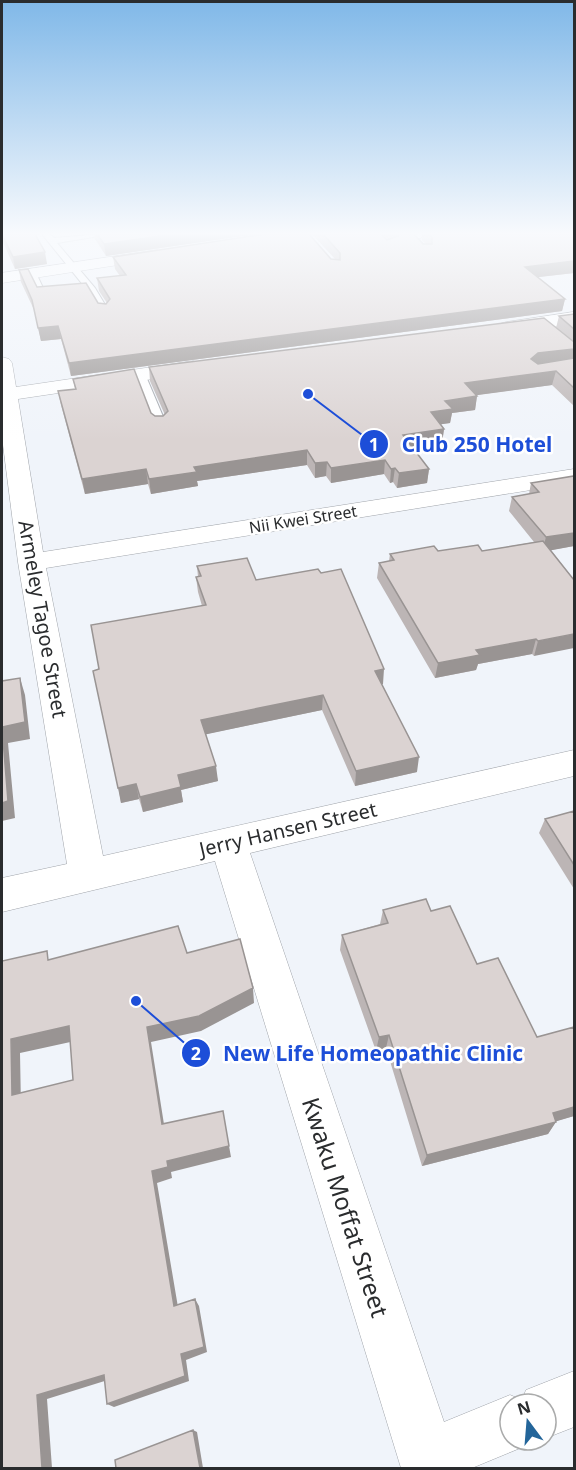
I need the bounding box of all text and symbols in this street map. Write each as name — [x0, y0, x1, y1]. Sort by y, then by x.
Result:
callout: Club 250 Hotel — [359, 425, 564, 464]
text: Club 250 Hotel — [402, 430, 552, 458]
text: 1 — [369, 432, 379, 456]
street label: Nii Kwei Street — [247, 500, 359, 538]
street label: Armeley Tagoe Street — [12, 518, 74, 720]
street label: Jerry Hansen Street — [195, 795, 379, 863]
callout: New Life Homeopathic Clinic — [181, 1034, 535, 1073]
text: New Life Homeopathic Clinic — [223, 1039, 523, 1067]
text: 2 — [191, 1041, 201, 1065]
street label: Kwaku Moffat Street — [295, 1093, 397, 1321]
north arrow — [498, 1392, 558, 1452]
text: N — [515, 1395, 533, 1420]

